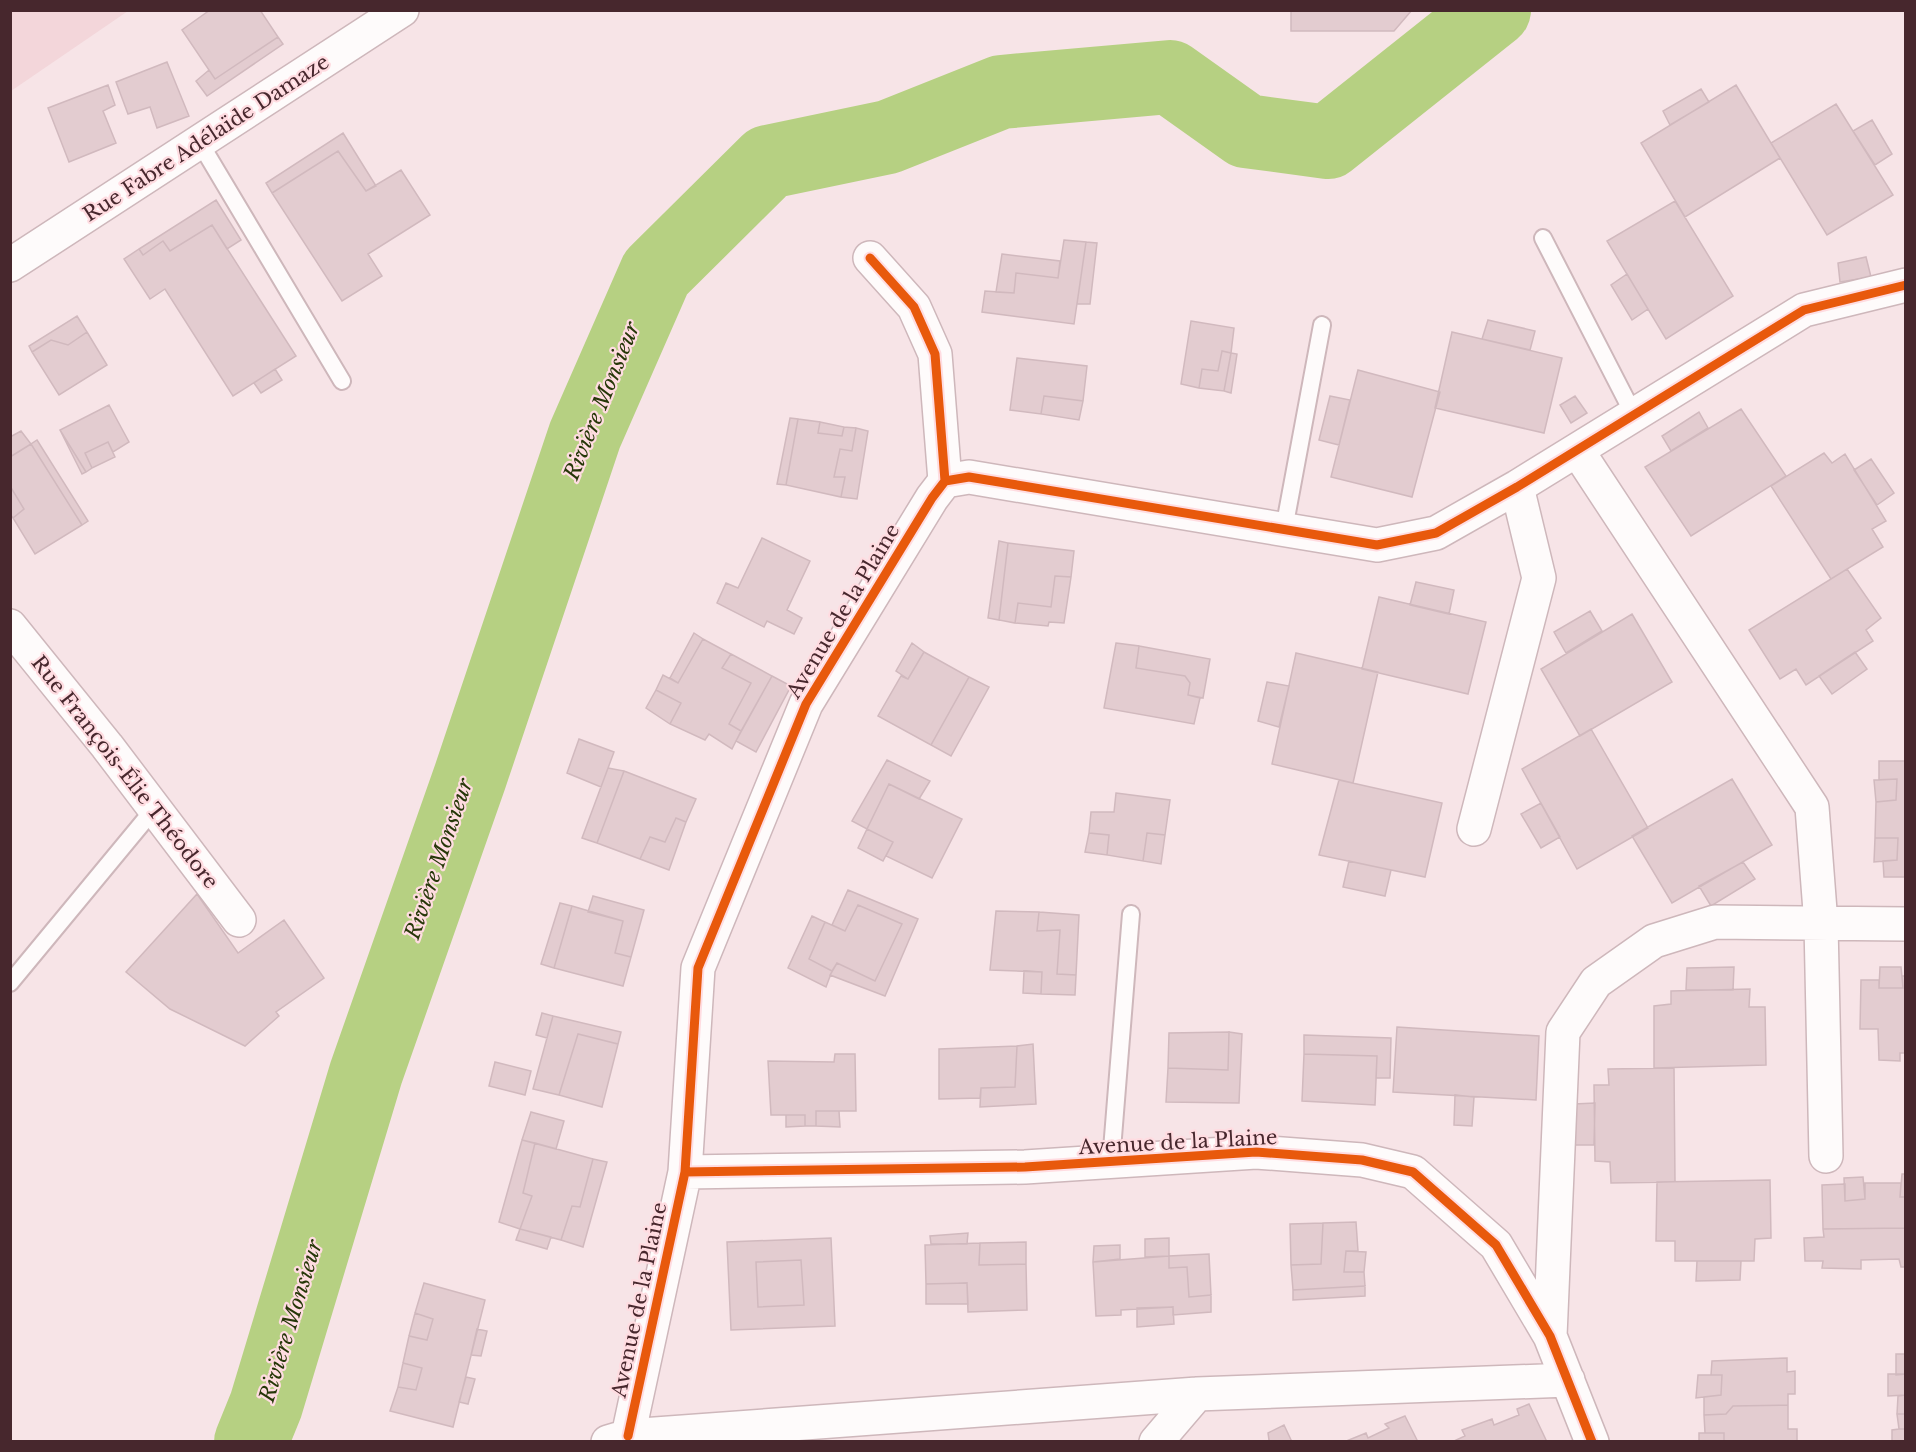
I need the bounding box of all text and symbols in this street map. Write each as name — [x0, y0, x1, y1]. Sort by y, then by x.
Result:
street label: Rue Fabre Adélaïde Damaze — [79, 50, 333, 226]
water label: Rivière Monsieur — [558, 317, 646, 485]
street label: Avenue de la Plaine — [781, 519, 905, 703]
street label: Rue François-Élie Théodore — [27, 650, 224, 893]
water label: Rivière Monsieur — [399, 774, 479, 944]
street label: Avenue de la Plaine — [1077, 1125, 1278, 1159]
street label: Avenue de la Plaine — [606, 1200, 671, 1401]
water label: Rivière Monsieur — [254, 1236, 328, 1406]

